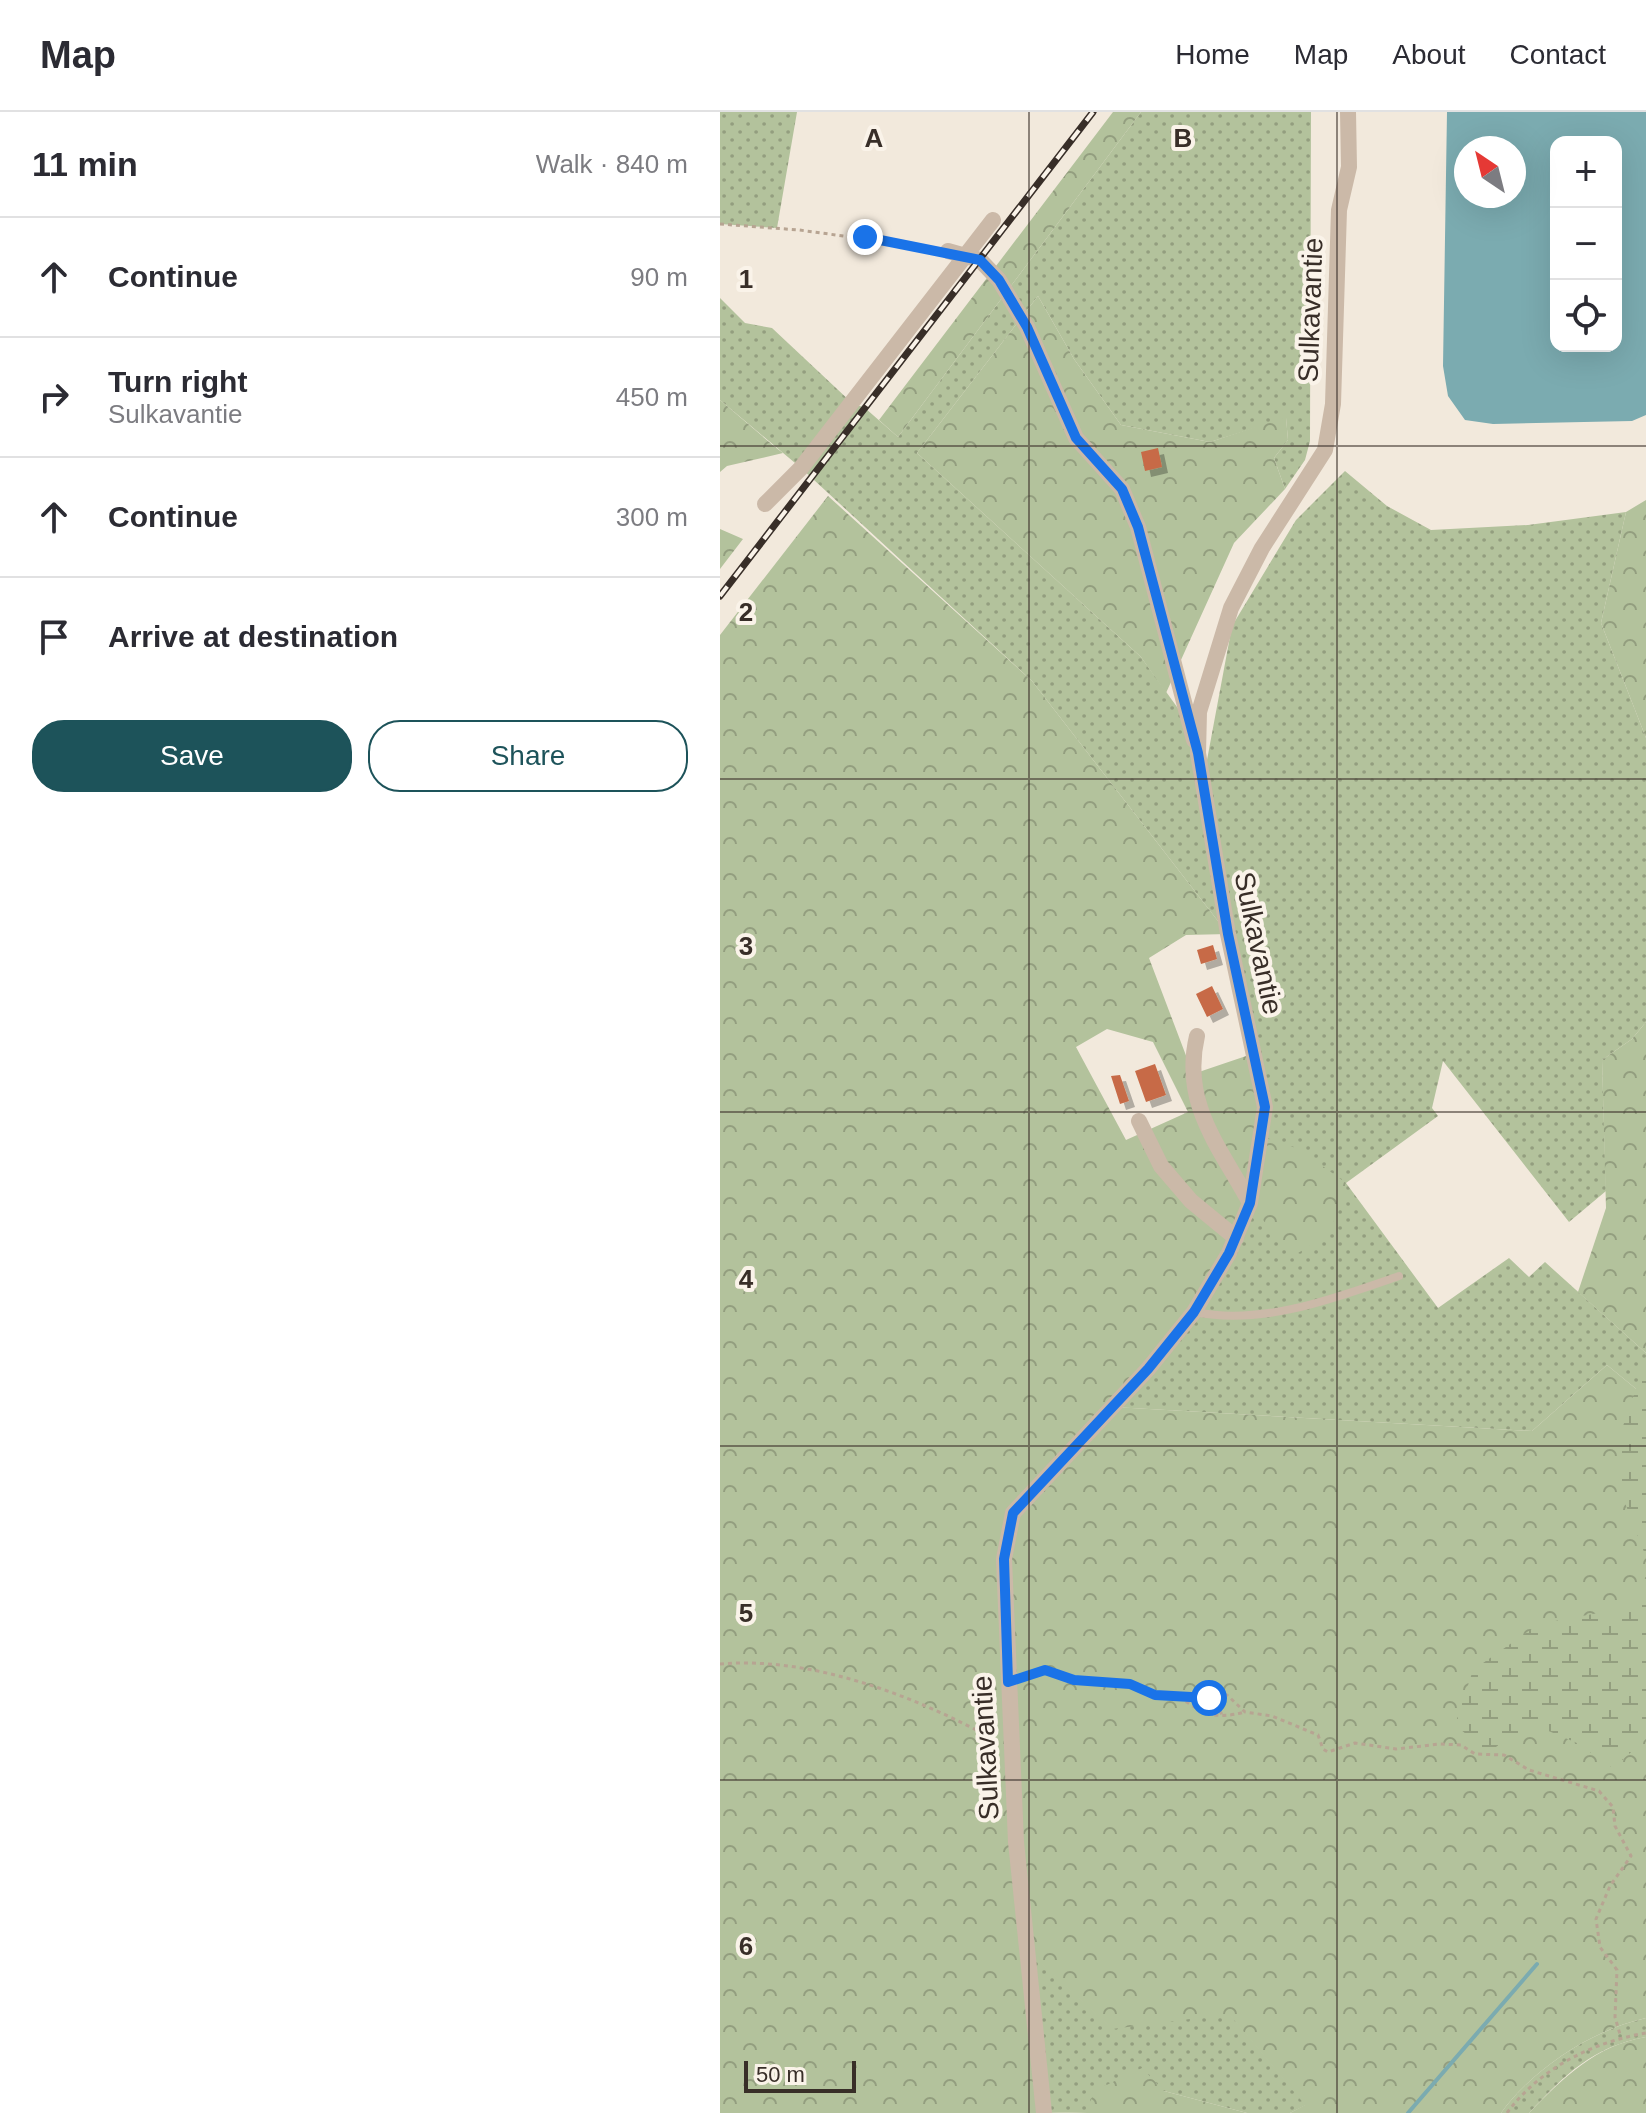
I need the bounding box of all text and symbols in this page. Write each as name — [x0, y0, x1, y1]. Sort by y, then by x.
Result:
text: Map — [40, 34, 116, 76]
text: Home — [1175, 39, 1250, 70]
text: Map — [1294, 39, 1348, 70]
text: About — [1392, 39, 1466, 70]
text: Contact — [1510, 39, 1606, 70]
text: A — [865, 123, 884, 153]
text: B — [1174, 123, 1192, 153]
north arrow — [1454, 136, 1526, 208]
map controls — [1550, 136, 1622, 352]
button: + — [1550, 136, 1622, 208]
text: 11 min — [32, 145, 138, 183]
text: Walk · 840 m — [536, 149, 688, 179]
button: − — [1550, 208, 1622, 280]
route end — [847, 219, 883, 255]
street label: Sulkavantie — [1292, 237, 1329, 383]
icon: ahead — [32, 255, 76, 299]
text: Continue — [108, 260, 238, 293]
text: 90 m — [630, 262, 688, 292]
text: 1 — [739, 264, 753, 294]
button: locate — [1550, 280, 1622, 352]
text: Turn right — [108, 365, 247, 398]
icon: right — [32, 375, 76, 419]
text: 450 m — [616, 382, 688, 412]
text: Sulkavantie — [108, 399, 242, 429]
icon: ahead — [32, 495, 76, 539]
text: Continue — [108, 500, 238, 533]
text: 300 m — [616, 502, 688, 532]
text: 2 — [739, 597, 753, 627]
icon: arrive — [32, 615, 76, 659]
text: Arrive at destination — [108, 620, 398, 653]
button: Save — [32, 720, 352, 792]
button: Share — [368, 720, 688, 792]
street label: Sulkavantie — [1228, 869, 1289, 1017]
text: 3 — [739, 931, 753, 961]
text: 4 — [739, 1264, 754, 1294]
text: 5 — [739, 1598, 753, 1628]
street label: Sulkavantie — [966, 1675, 1005, 1821]
route start — [1191, 1680, 1227, 1716]
text: 6 — [739, 1931, 753, 1961]
scale bar — [744, 2057, 856, 2093]
text: 50 m — [756, 2062, 805, 2087]

